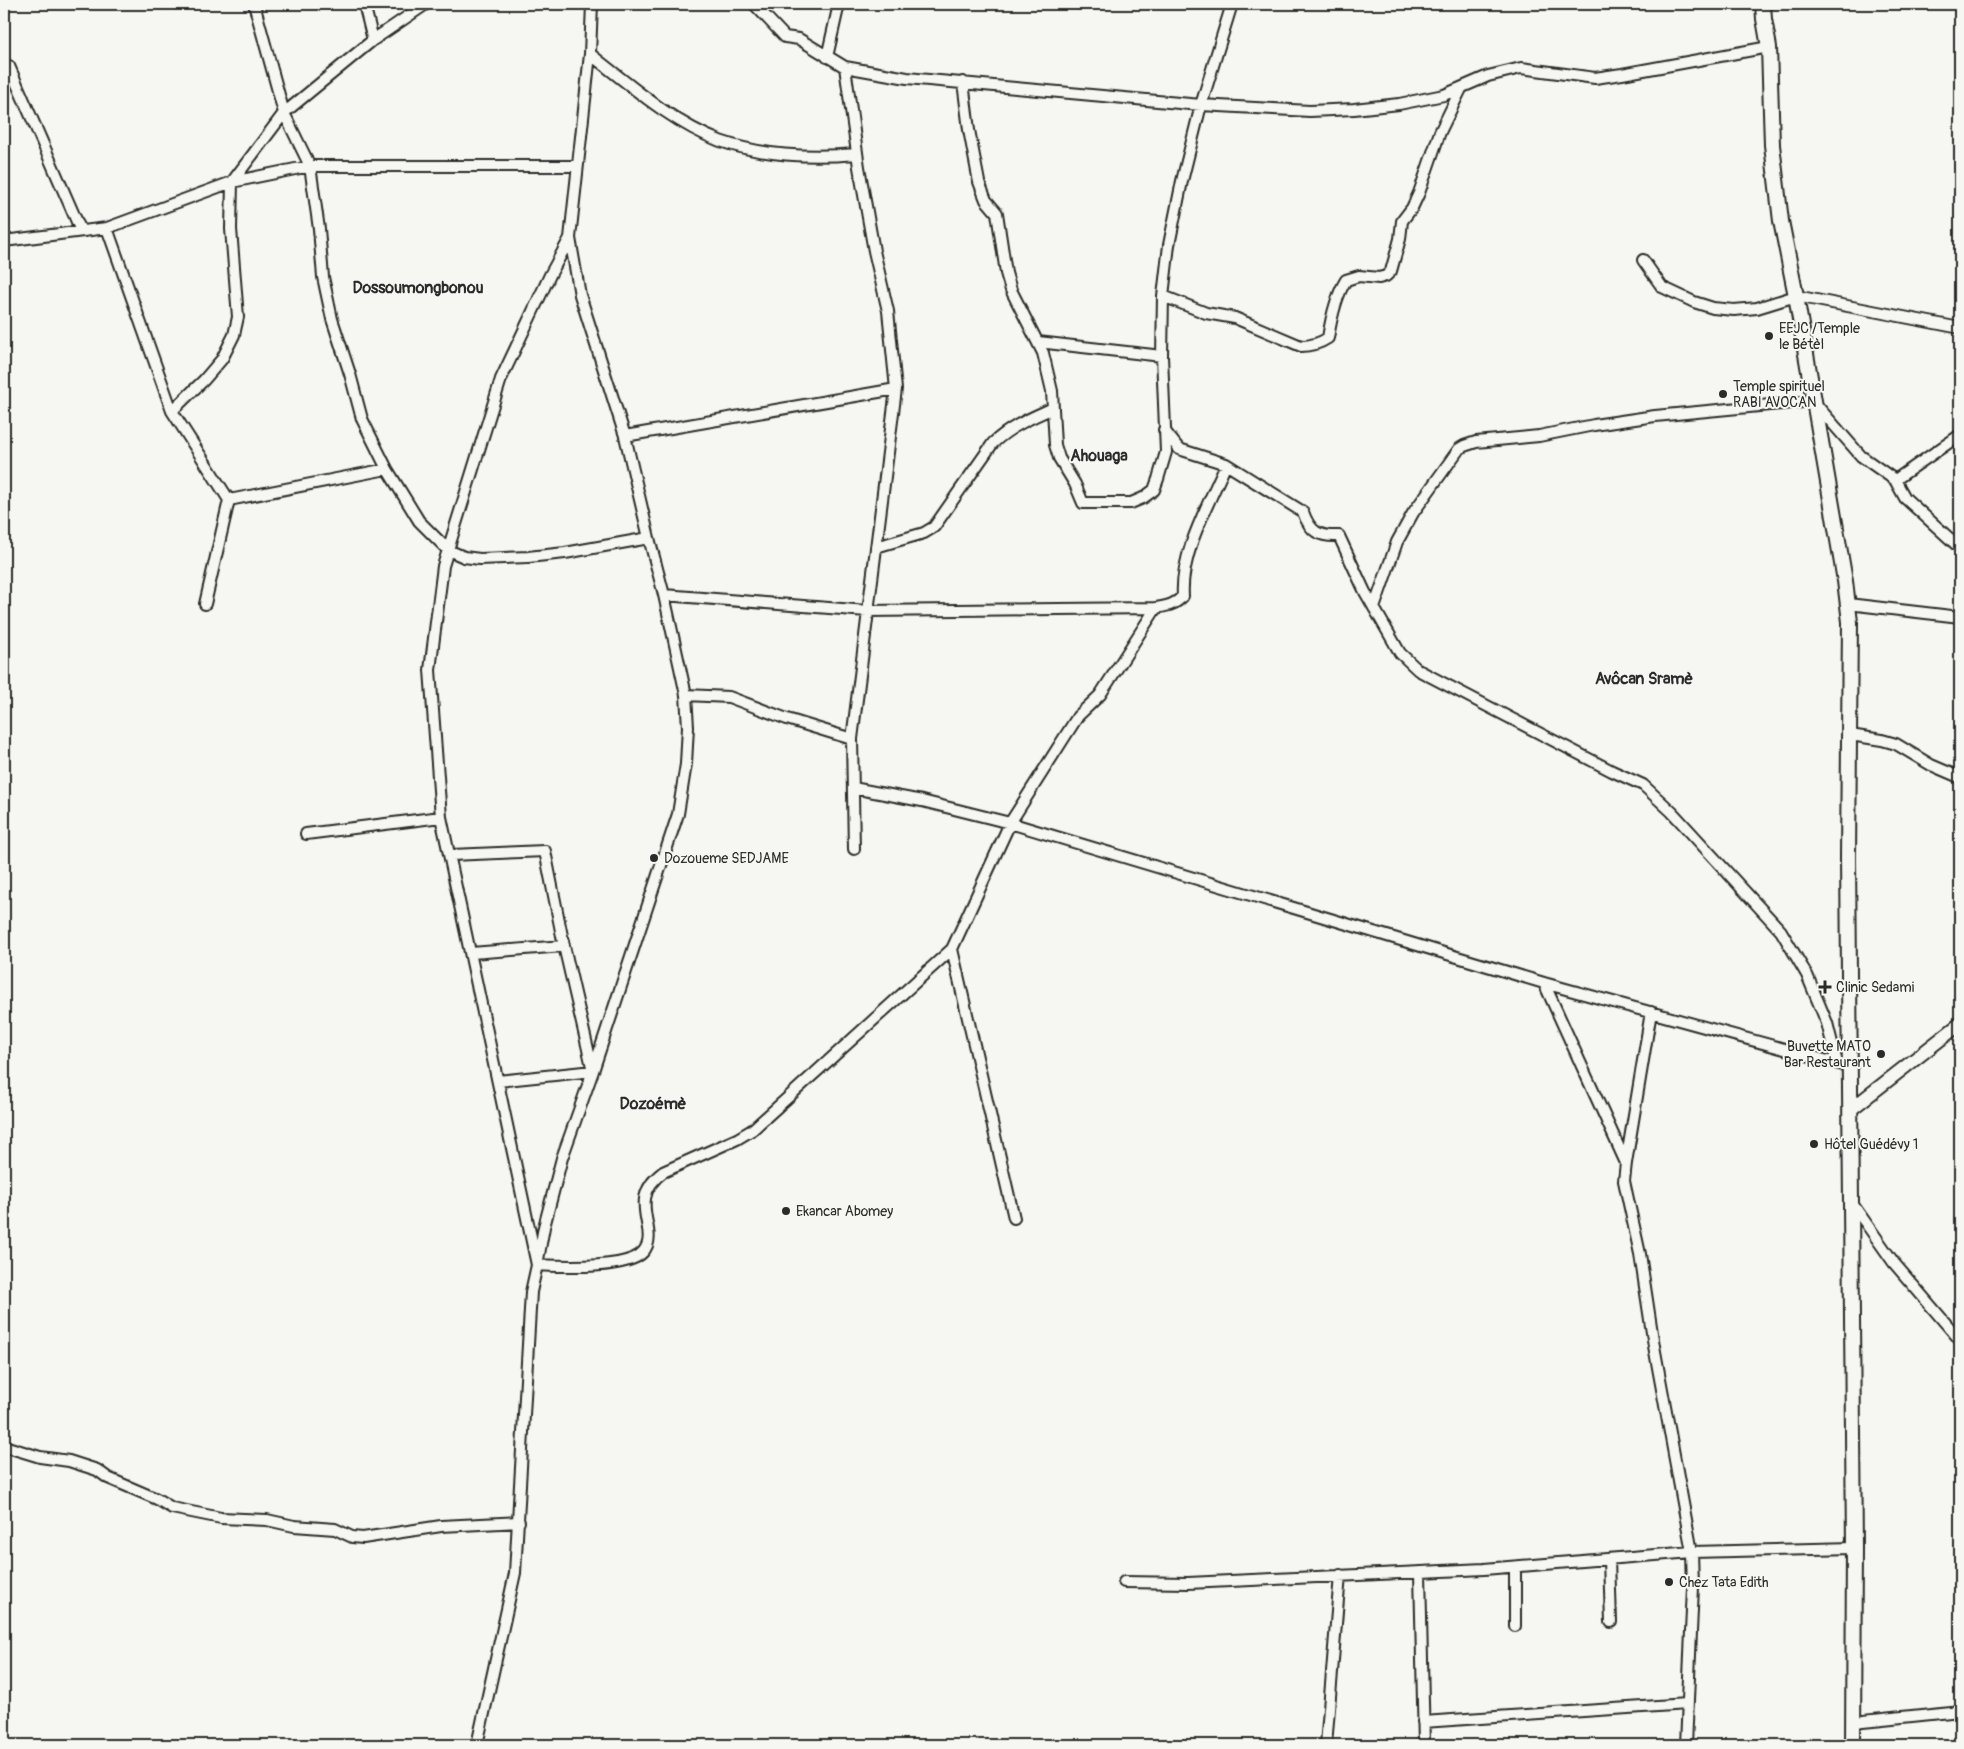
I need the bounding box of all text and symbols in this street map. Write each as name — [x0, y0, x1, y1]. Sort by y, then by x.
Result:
district label: Dossoumongbonou — [352, 278, 484, 298]
place label: EEJC /Temple le Bétèl — [1779, 320, 1860, 353]
marker: EEJC /Temple le Bétèl — [1763, 330, 1775, 342]
place label: Temple spirituel RABI AVOCAN — [1733, 378, 1825, 411]
marker: Temple spirituel RABI AVOCAN — [1717, 388, 1729, 400]
district label: Ahouaga — [1070, 446, 1128, 466]
district label: Avôcan Sramè — [1595, 669, 1694, 689]
place label: Dozoueme SEDJAME — [664, 850, 789, 867]
marker: Dozoueme SEDJAME — [648, 852, 660, 864]
place label: Clinic Sedami — [1836, 979, 1915, 996]
marker: Clinic Sedami — [1818, 980, 1832, 994]
place label: Buvette MATO Bar Restaurant — [1784, 1038, 1871, 1071]
marker: Buvette MATO Bar Restaurant — [1875, 1048, 1887, 1060]
district label: Dozoémè — [620, 1094, 687, 1114]
place label: Hôtel Guédévy 1 — [1824, 1136, 1918, 1153]
marker: Hôtel Guédévy 1 — [1808, 1138, 1820, 1150]
place label: Ekancar Abomey — [796, 1203, 893, 1220]
marker: Ekancar Abomey — [780, 1205, 792, 1217]
place label: Chez Tata Edith — [1679, 1574, 1769, 1591]
marker: Chez Tata Edith — [1663, 1576, 1675, 1588]

